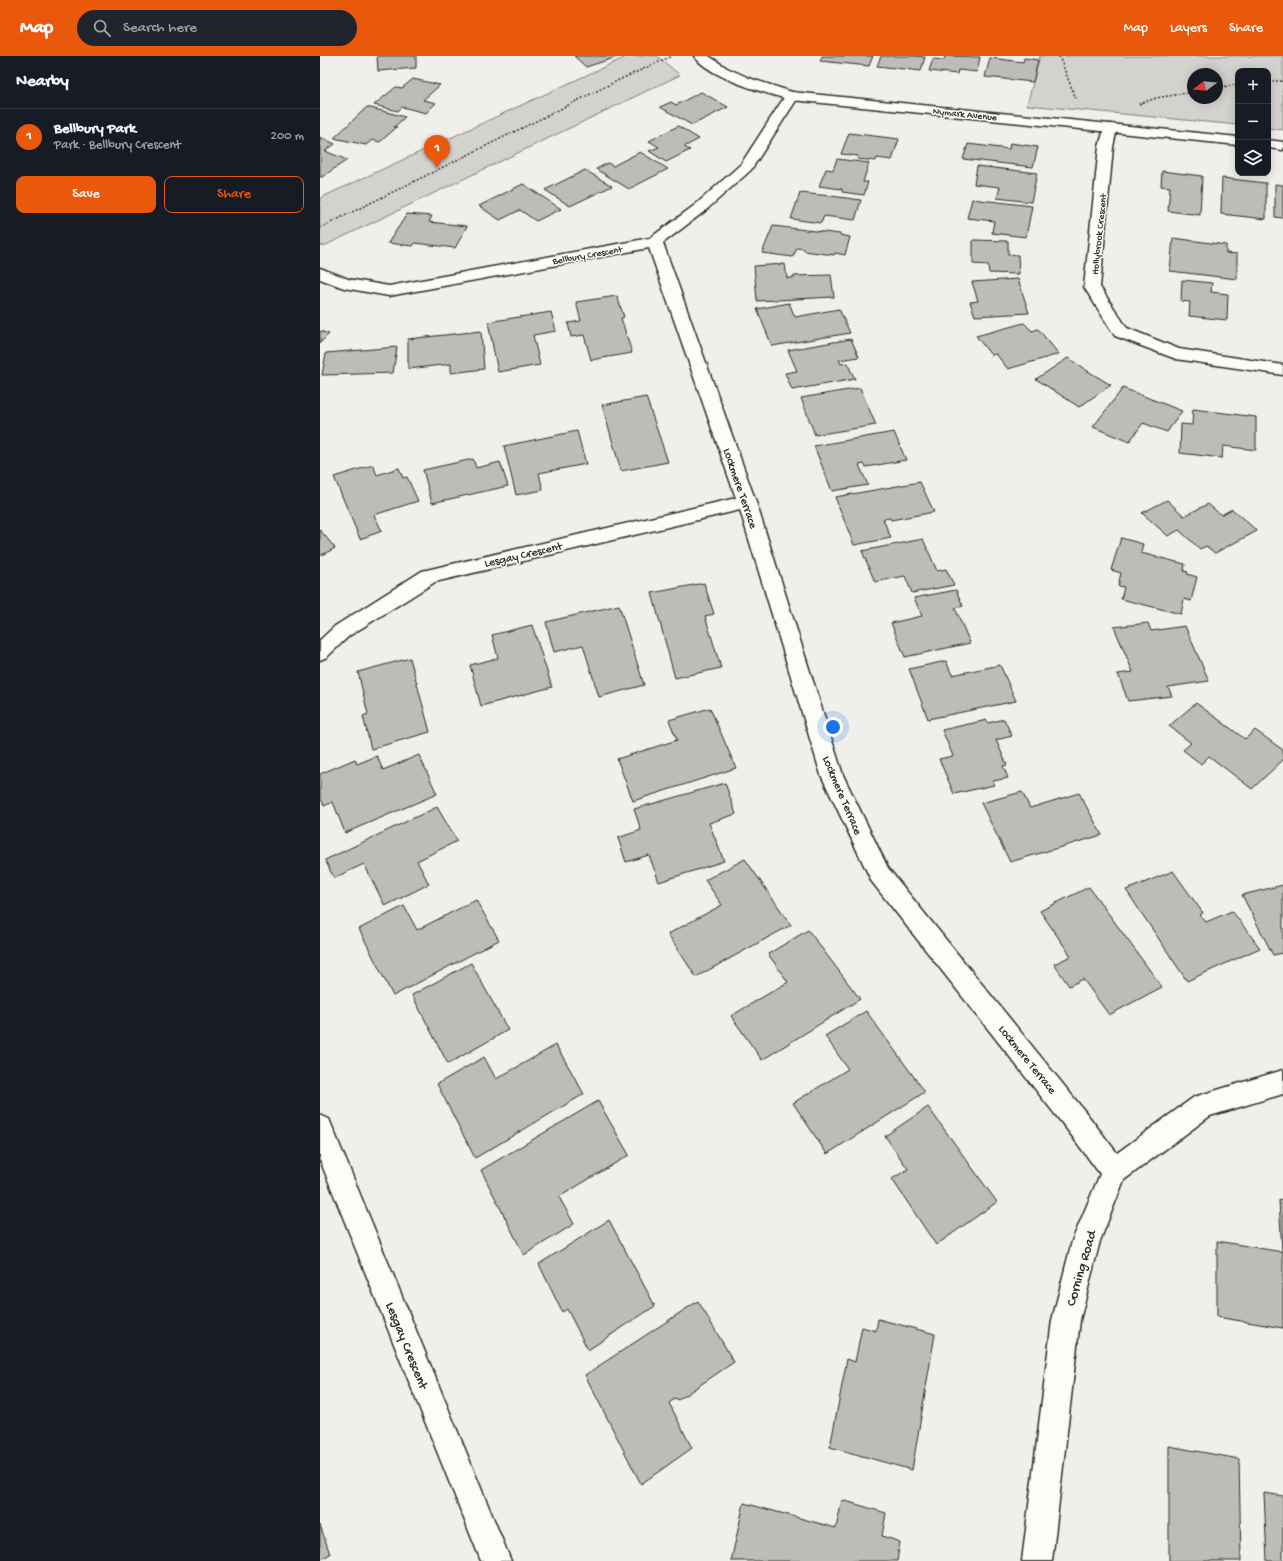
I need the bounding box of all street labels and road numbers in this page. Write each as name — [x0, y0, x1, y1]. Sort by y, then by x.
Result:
street label: Nymark Avenue — [932, 106, 998, 124]
street label: Hollybrook Crescent — [1090, 192, 1110, 275]
street label: Bellbury Crescent — [551, 244, 624, 268]
street label: Lockmere Terrace — [719, 447, 760, 532]
street label: Lesgay Crescent — [483, 540, 565, 572]
street label: Lockmere Terrace — [818, 754, 864, 838]
street label: Lockmere Terrace — [994, 1023, 1059, 1098]
street label: Corning Road — [1063, 1227, 1102, 1309]
street label: Lesgay Crescent — [380, 1300, 431, 1393]

